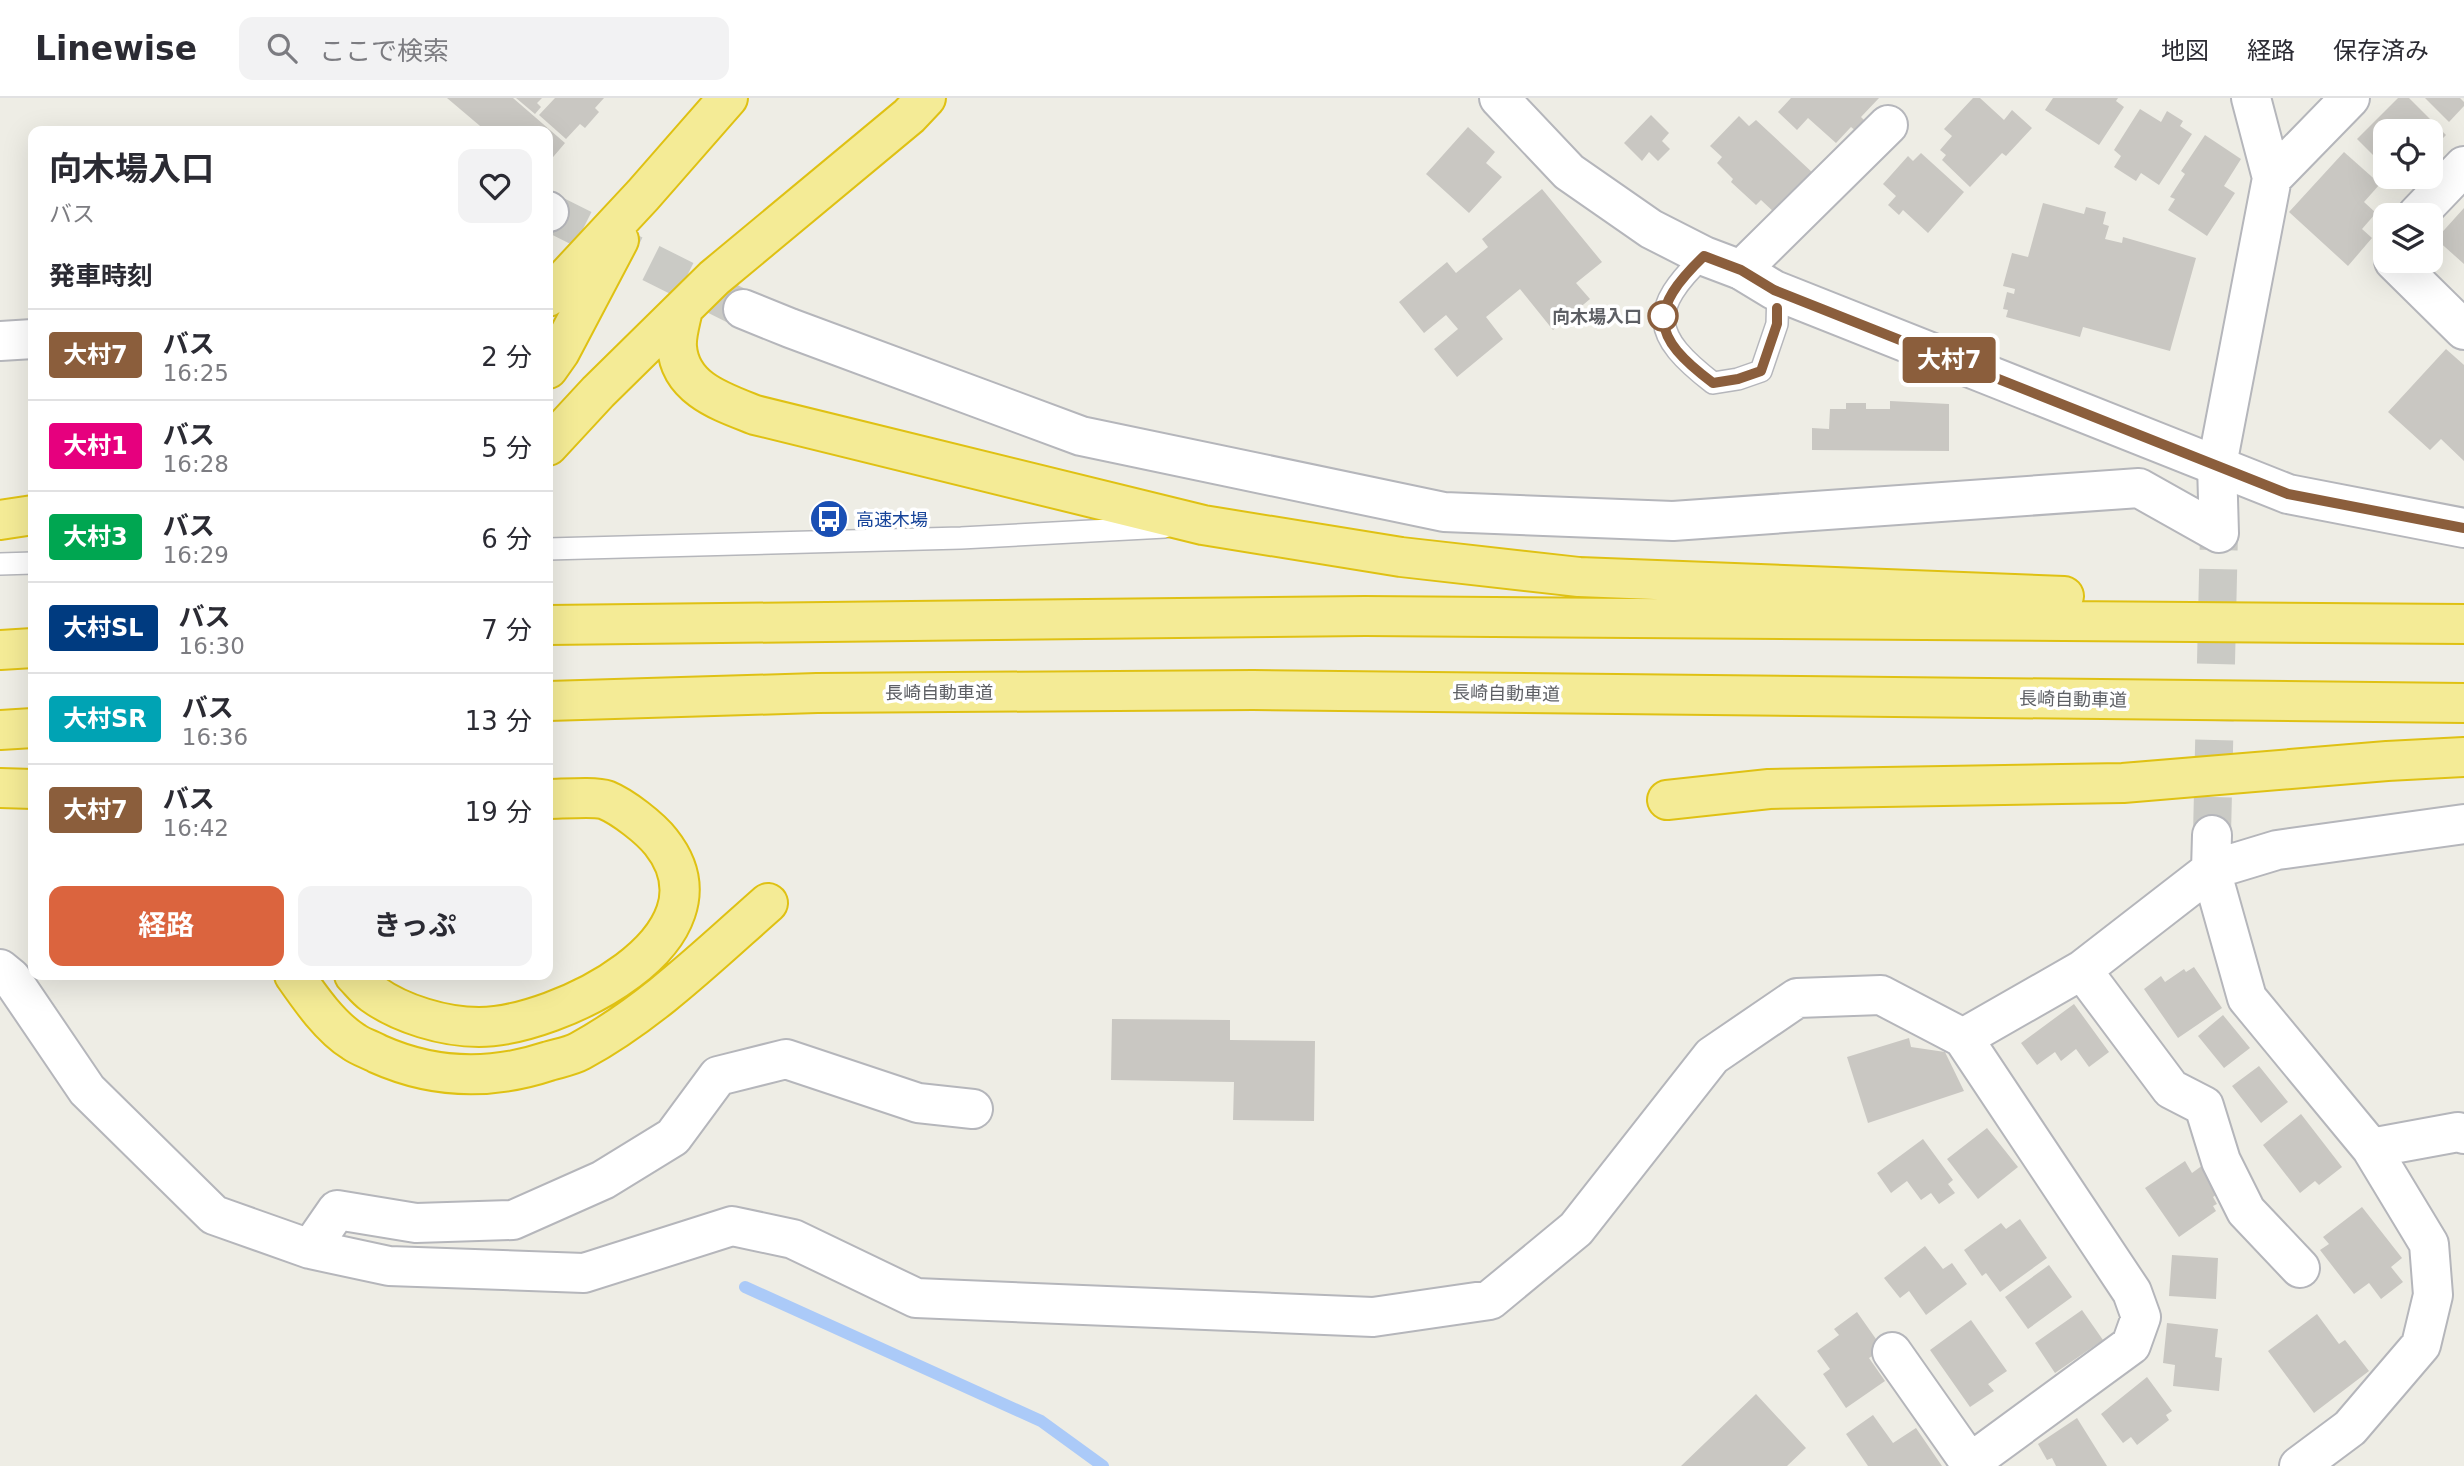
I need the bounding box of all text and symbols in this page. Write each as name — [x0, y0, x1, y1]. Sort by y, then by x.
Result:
search box — [239, 17, 729, 80]
text: Linewise — [35, 29, 197, 68]
icon: search — [263, 29, 301, 67]
text: ここで検索 — [319, 36, 449, 66]
text: 地図 — [2161, 37, 2209, 65]
text: 経路 — [2247, 37, 2295, 65]
text: 保存済み — [2333, 37, 2429, 65]
map controls — [2373, 119, 2443, 273]
button: locate — [2373, 119, 2443, 189]
text: 向木場入口 — [49, 149, 214, 188]
button: heart — [458, 149, 532, 223]
text: バス — [49, 201, 95, 227]
button: layers — [2373, 203, 2443, 273]
text: 発車時刻 — [49, 261, 153, 291]
marker: 向木場入口 — [1648, 301, 1678, 331]
place label: 向木場入口 — [1552, 306, 1642, 327]
text: バス — [163, 329, 215, 359]
line badge: 大村7 — [1909, 337, 1989, 383]
text: 大村7 — [63, 341, 128, 369]
text: 2 分 — [481, 342, 532, 372]
text: 大村7 — [1917, 346, 1981, 374]
text: 16:25 — [163, 360, 229, 386]
text: バス — [163, 420, 215, 450]
text: 大村1 — [63, 432, 128, 460]
text: 5 分 — [481, 433, 532, 463]
text: 16:28 — [163, 451, 229, 477]
bus stop icon: 高速木場 — [808, 498, 850, 540]
place label: 高速木場 — [856, 509, 928, 530]
text: バス — [163, 511, 215, 541]
text: 大村3 — [63, 523, 128, 551]
text: 6 分 — [481, 524, 532, 554]
text: 16:29 — [163, 542, 229, 568]
text: バス — [179, 602, 231, 632]
text: 大村SL — [63, 614, 144, 642]
text: 7 分 — [481, 615, 532, 645]
text: 16:30 — [179, 633, 245, 659]
street label: 長崎自動車道 — [885, 682, 993, 703]
street label: 長崎自動車道 — [1452, 682, 1560, 704]
street label: 長崎自動車道 — [2019, 688, 2127, 710]
text: バス — [182, 693, 234, 723]
text: 大村SR — [63, 705, 147, 733]
text: 13 分 — [465, 706, 532, 736]
text: 16:36 — [182, 724, 248, 750]
text: バス — [163, 784, 215, 814]
text: 大村7 — [63, 796, 128, 824]
text: 19 分 — [465, 797, 532, 827]
text: 16:42 — [163, 815, 229, 841]
button: 経路 — [49, 886, 284, 966]
button: きっぷ — [298, 886, 532, 966]

